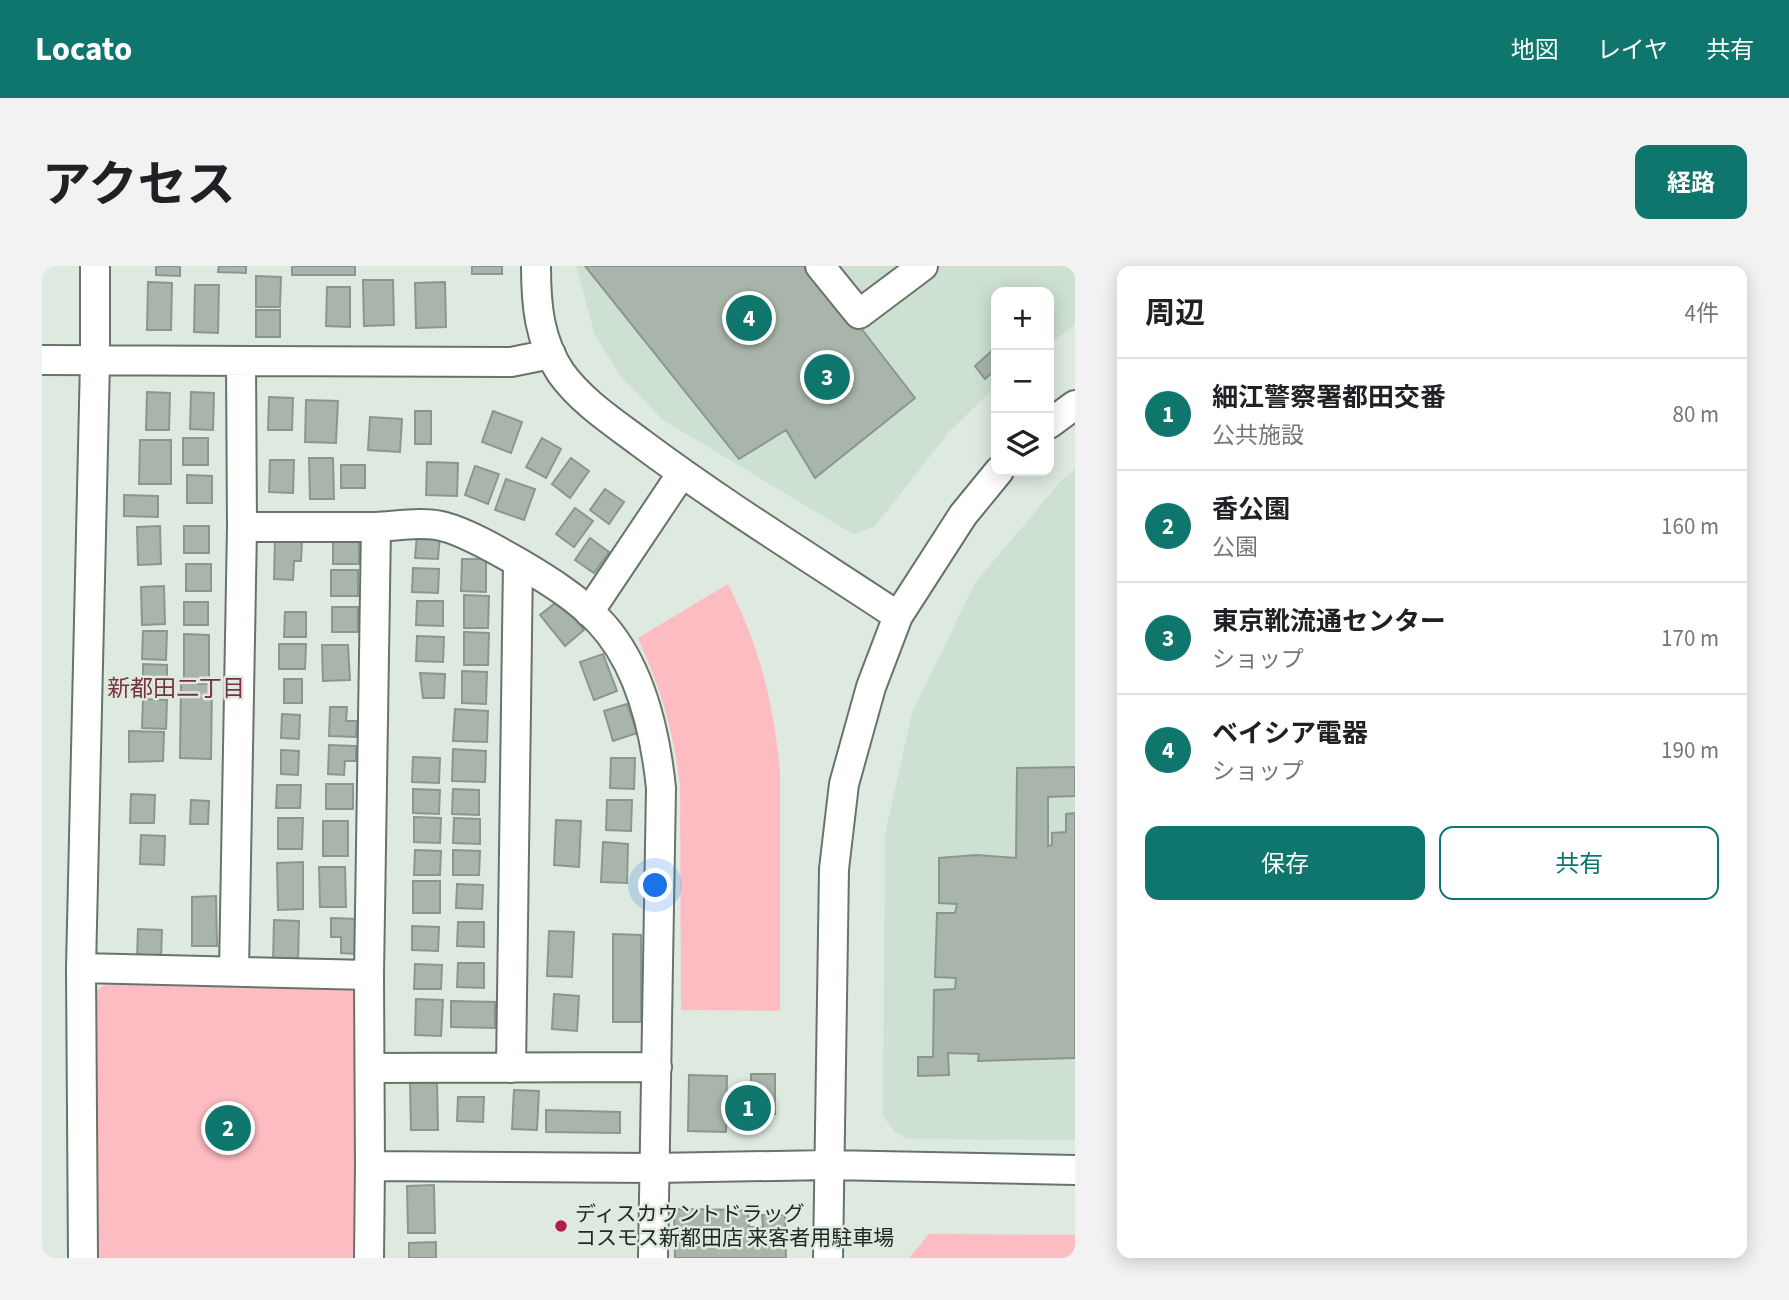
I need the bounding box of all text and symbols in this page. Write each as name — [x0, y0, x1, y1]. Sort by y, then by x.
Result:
text: Locato — [35, 26, 132, 73]
text: 地図 — [1511, 33, 1559, 68]
text: レイヤ — [1597, 33, 1668, 68]
text: 共有 — [1706, 33, 1754, 68]
button: 経路 — [1635, 145, 1747, 219]
text: アクセス — [42, 151, 236, 221]
map controls — [991, 287, 1054, 476]
button: + — [991, 287, 1054, 350]
pin: 4 — [726, 292, 772, 344]
text: 周辺 — [1145, 292, 1205, 335]
text: 4件 — [1685, 297, 1719, 330]
button: − — [991, 350, 1054, 413]
pin: 3 — [804, 351, 850, 403]
text: 細江警察署都田交番 — [1212, 379, 1446, 416]
text: 1 — [1162, 398, 1174, 431]
text: 80 m — [1672, 398, 1719, 431]
button: layers — [991, 413, 1054, 476]
text: 公共施設 — [1212, 419, 1304, 452]
text: 香公園 — [1212, 491, 1290, 528]
text: 2 — [1162, 510, 1174, 543]
text: 160 m — [1661, 510, 1719, 543]
text: 公園 — [1212, 531, 1258, 564]
text: 東京靴流通センター — [1212, 603, 1446, 640]
text: 3 — [1162, 622, 1174, 655]
text: 170 m — [1661, 622, 1719, 655]
text: ショップ — [1212, 643, 1304, 676]
district label: 新都田二丁目 — [107, 672, 245, 705]
text: ベイシア電器 — [1212, 715, 1368, 752]
text: 4 — [1162, 734, 1174, 767]
text: 190 m — [1661, 734, 1719, 767]
text: ショップ — [1212, 755, 1304, 788]
button: 保存 — [1145, 826, 1425, 900]
button: 共有 — [1439, 826, 1719, 900]
your location — [638, 868, 672, 902]
pin: 1 — [725, 1082, 771, 1134]
pin: 2 — [205, 1102, 251, 1154]
place label: ディスカウントドラッグ コスモス新都田店 来客者用駐車場 — [575, 1199, 894, 1253]
marker: ディスカウントドラッグ コスモス新都田店 来客者用駐車場 — [553, 1218, 569, 1234]

